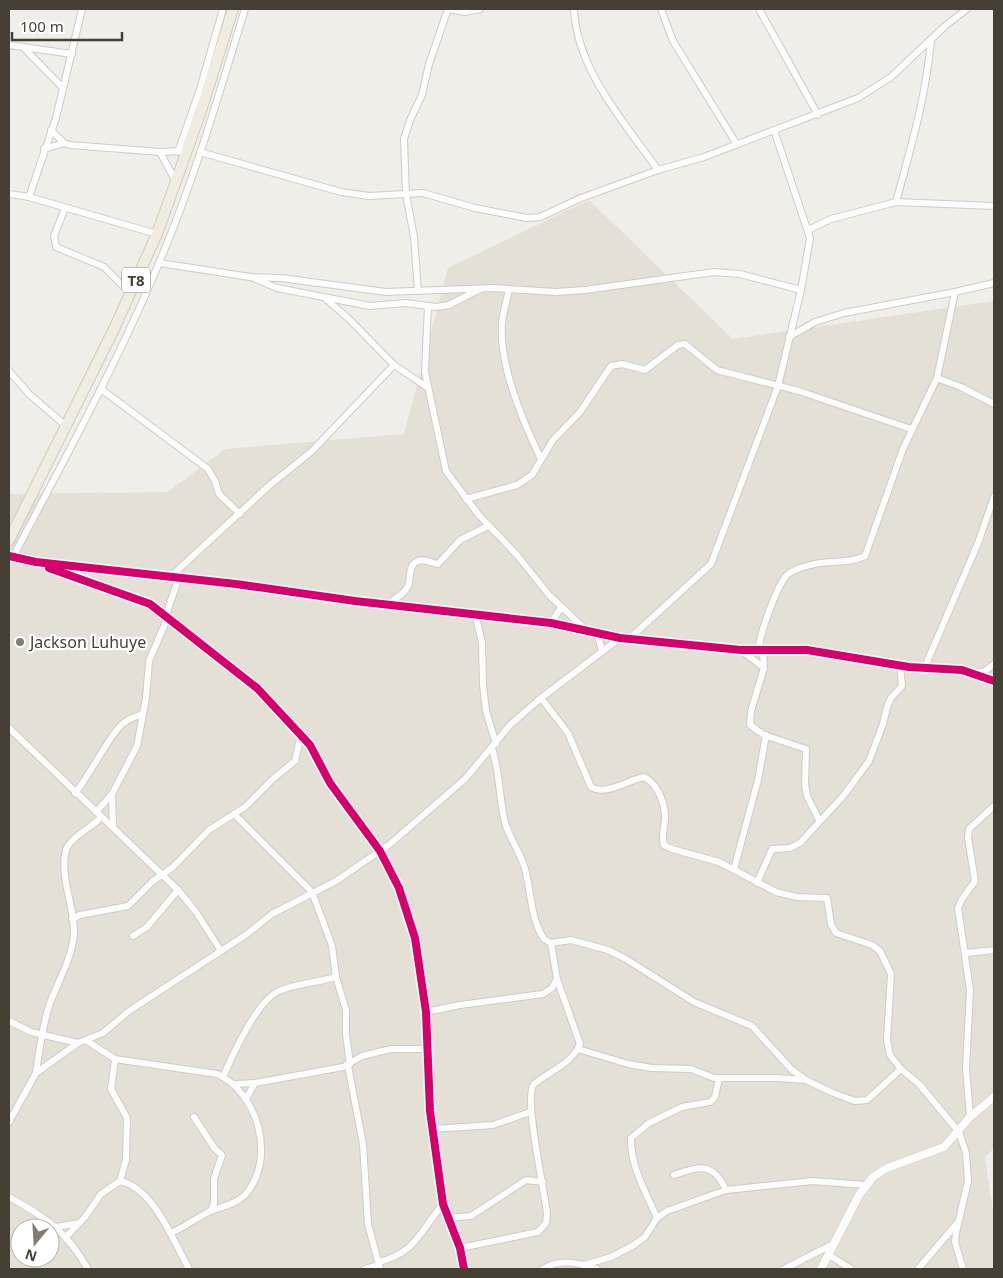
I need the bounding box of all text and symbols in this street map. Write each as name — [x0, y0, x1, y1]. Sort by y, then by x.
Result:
scale bar — [12, 10, 122, 42]
text: 100 m — [20, 16, 64, 36]
road number: T8 — [122, 268, 150, 292]
place label: Jackson Luhuye — [28, 631, 146, 653]
marker: Jackson Luhuye — [14, 636, 26, 648]
north arrow — [10, 1218, 60, 1268]
text: N — [22, 1245, 39, 1267]

